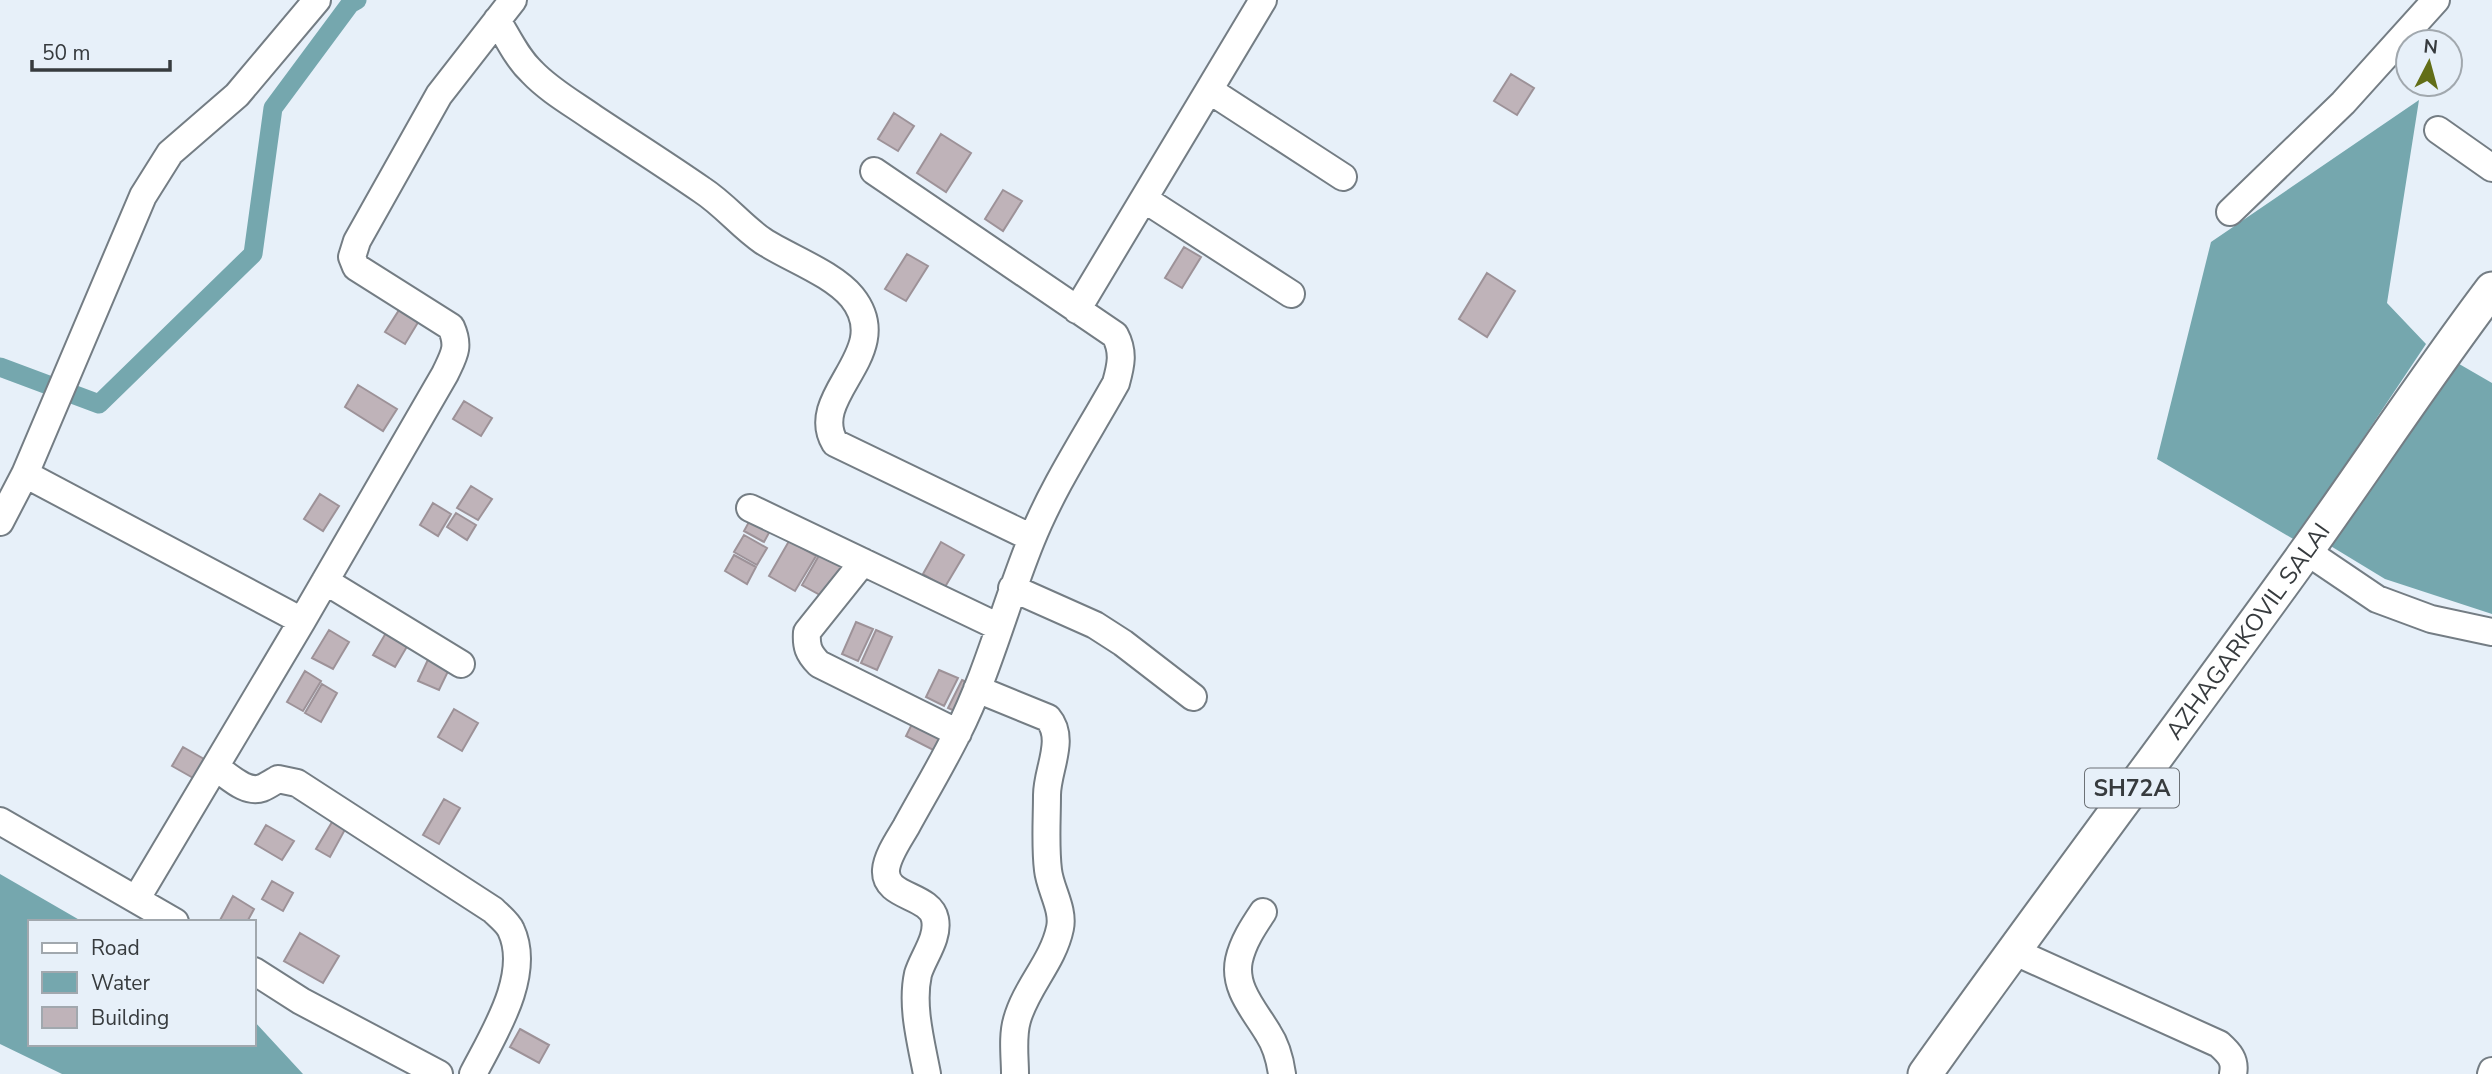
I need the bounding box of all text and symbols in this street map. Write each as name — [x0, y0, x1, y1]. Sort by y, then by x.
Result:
scale bar — [32, 28, 170, 72]
north arrow — [2394, 28, 2464, 98]
text: N — [2422, 33, 2439, 61]
text: 50 m — [42, 39, 91, 67]
street label: AZHAGARKOVIL SALAI — [2158, 517, 2337, 746]
road number: SH72A — [2085, 768, 2179, 808]
legend — [28, 920, 256, 1046]
text: Road — [91, 934, 140, 962]
text: Water — [91, 969, 150, 997]
text: Building — [91, 1004, 169, 1032]

